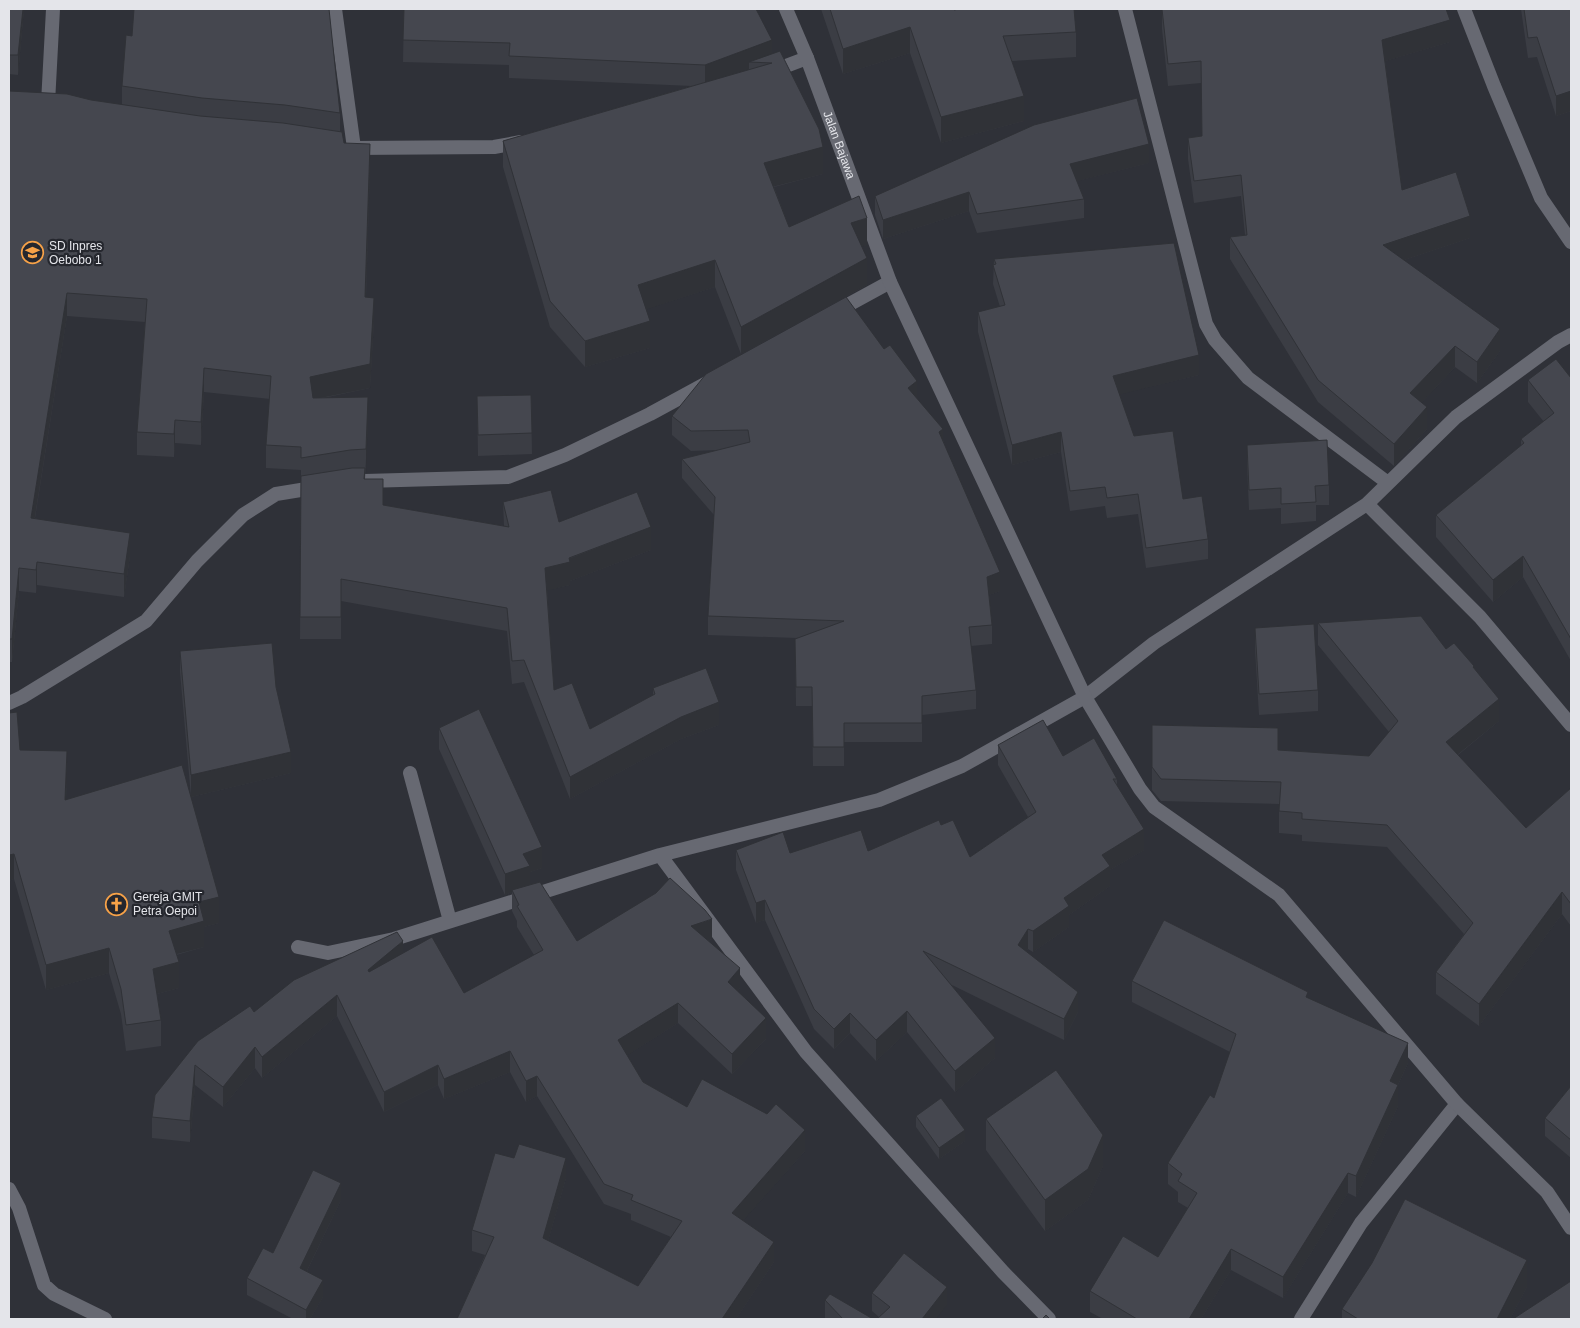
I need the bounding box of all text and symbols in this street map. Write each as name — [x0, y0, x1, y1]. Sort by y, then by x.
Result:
street label: Jalan Bajawa — [820, 109, 858, 181]
place label: SD Inpres Oebobo 1 — [49, 239, 102, 267]
school or university icon: SD Inpres Oebobo 1 — [21, 241, 45, 265]
place label: Gereja GMIT Petra Oepoi — [133, 890, 203, 918]
church icon: Gereja GMIT Petra Oepoi — [105, 892, 129, 916]

